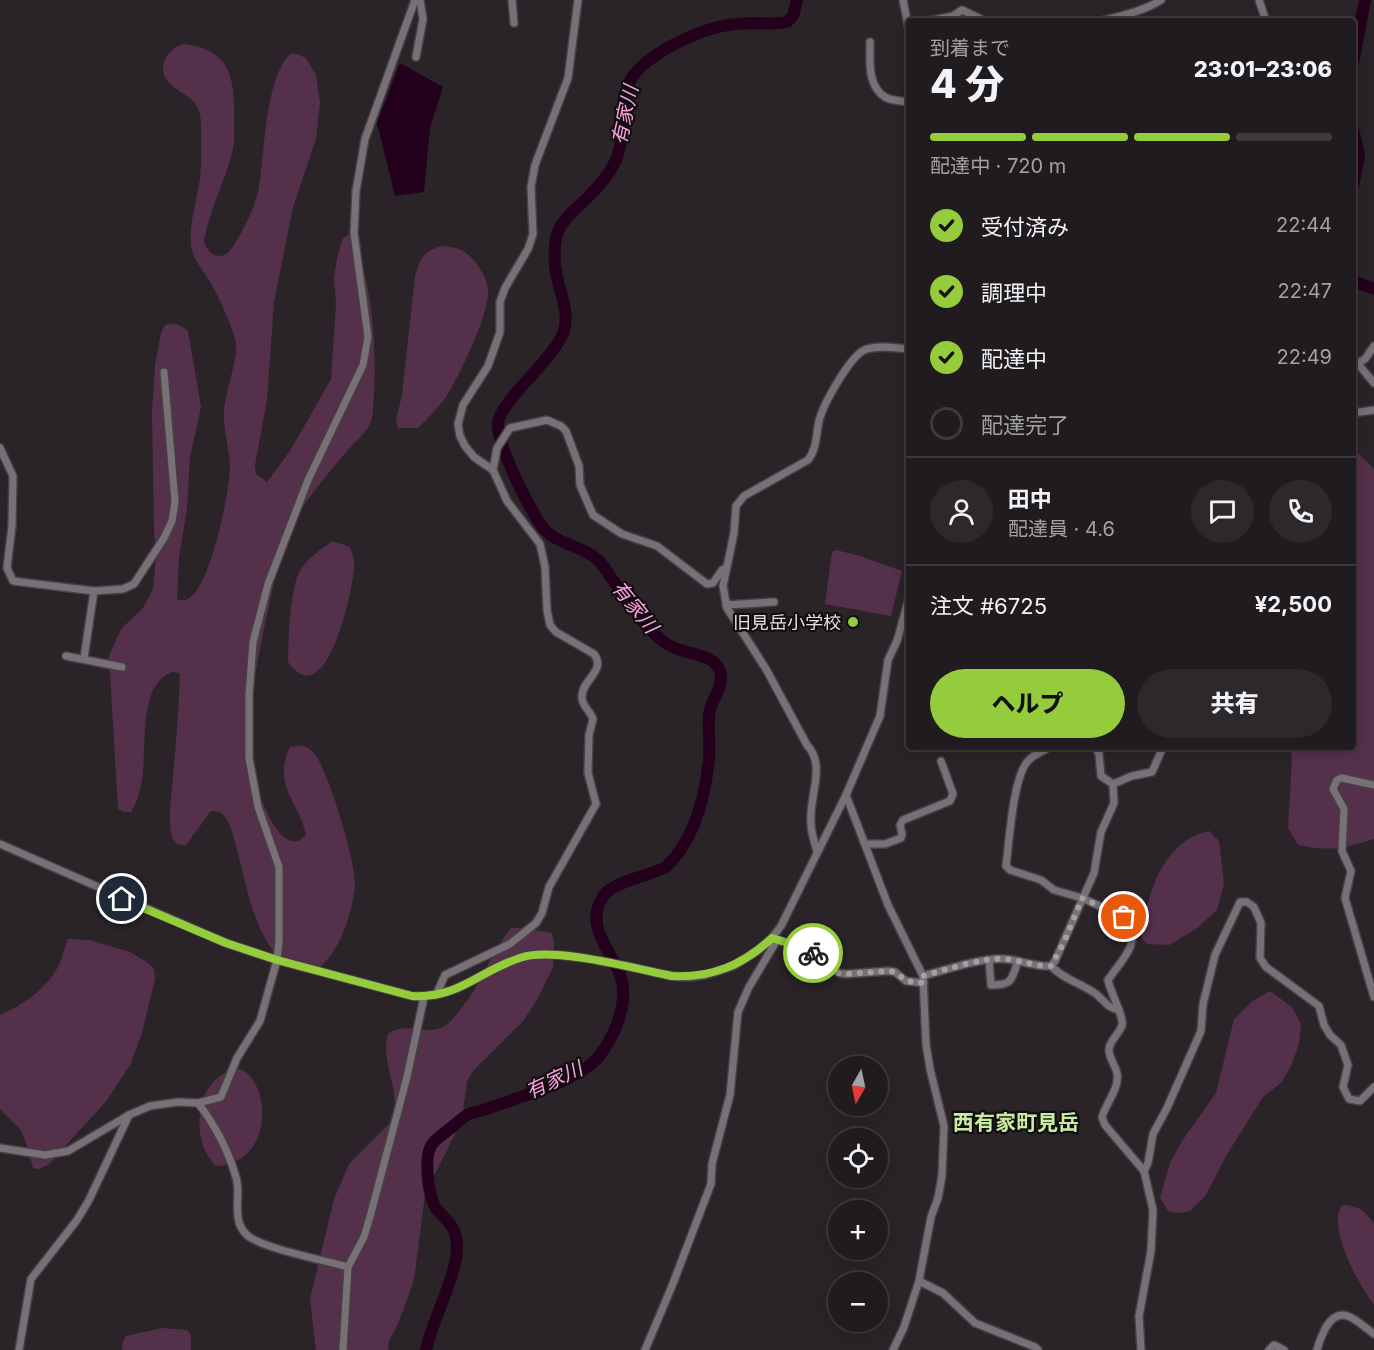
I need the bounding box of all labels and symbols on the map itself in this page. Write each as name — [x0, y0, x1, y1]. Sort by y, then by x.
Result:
water label: 有家川 — [607, 81, 643, 147]
water label: 有家川 — [607, 576, 664, 639]
place label: 旧見岳小学校 — [733, 612, 841, 633]
marker: 旧見岳小学校 — [846, 615, 860, 629]
pin — [96, 873, 147, 924]
pin — [1098, 891, 1149, 942]
courier — [783, 923, 843, 983]
water label: 有家川 — [522, 1056, 588, 1104]
north arrow — [828, 1056, 888, 1116]
district label: 西有家町見岳 — [953, 1110, 1079, 1135]

